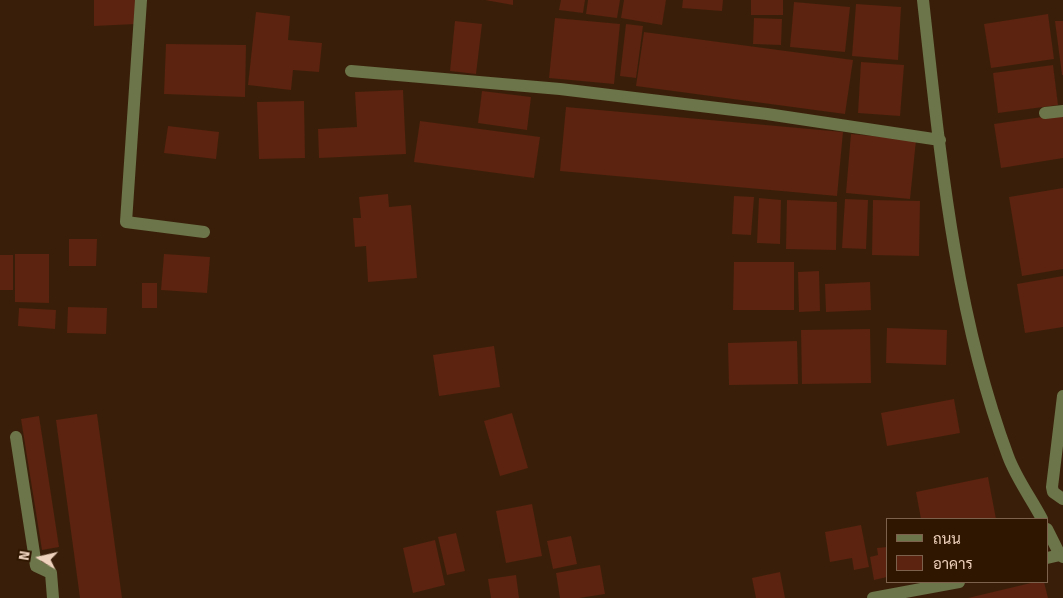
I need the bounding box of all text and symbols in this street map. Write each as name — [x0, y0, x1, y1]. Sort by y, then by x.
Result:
legend — [886, 518, 1048, 583]
text: ถนน — [933, 530, 961, 548]
north arrow — [15, 533, 65, 583]
text: N — [16, 550, 34, 562]
text: อาคาร — [933, 555, 973, 573]

